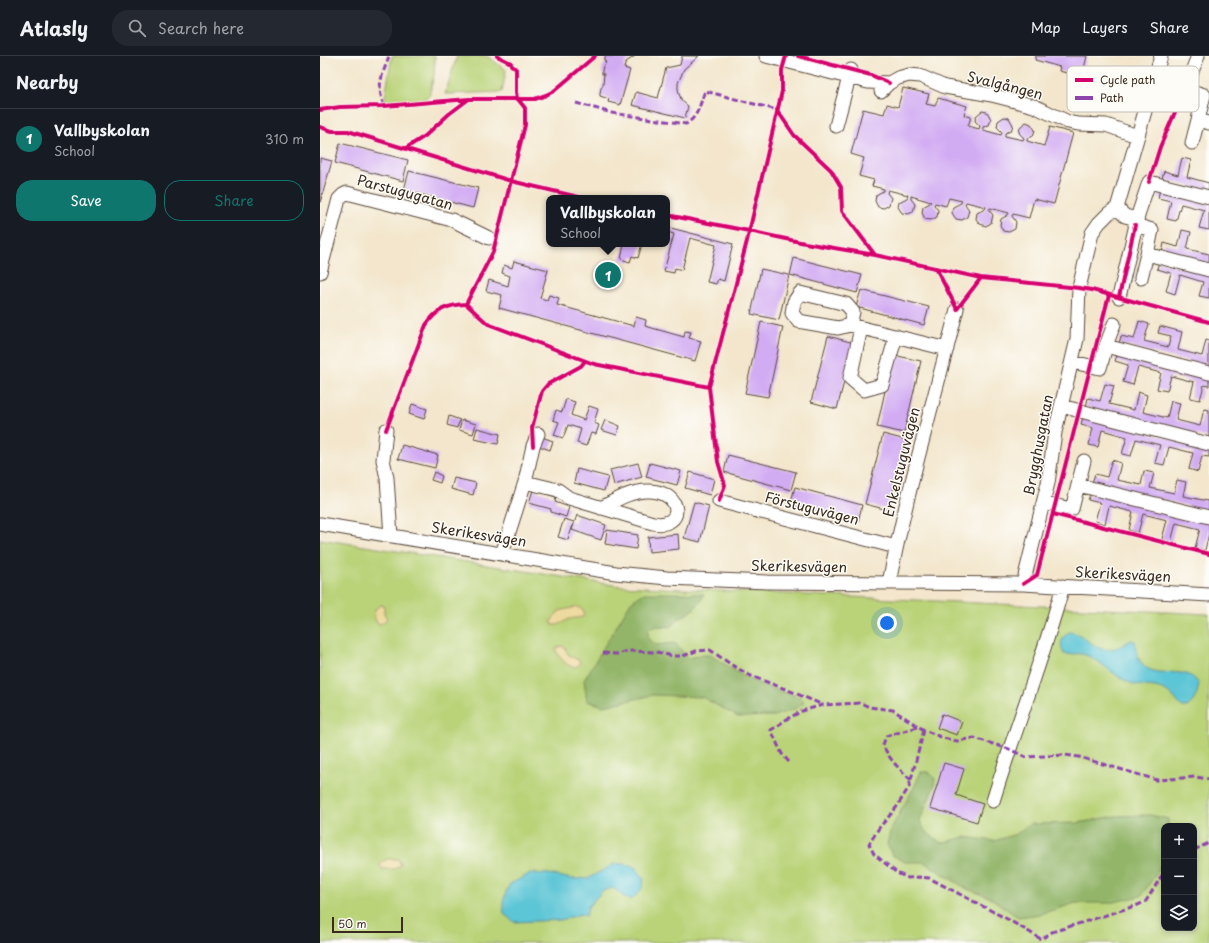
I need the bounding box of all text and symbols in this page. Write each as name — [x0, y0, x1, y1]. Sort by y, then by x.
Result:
search box — [112, 10, 392, 46]
text: Atlasly — [20, 14, 88, 42]
text: Search here — [158, 16, 244, 39]
icon: search — [126, 17, 148, 39]
text: Map — [1031, 17, 1061, 38]
text: Layers — [1083, 17, 1128, 38]
text: Share — [1150, 17, 1189, 38]
street label: Svalgången — [965, 65, 1045, 105]
legend — [1067, 66, 1199, 112]
text: Nearby — [16, 69, 78, 95]
text: Cycle path — [1100, 71, 1155, 88]
text: Path — [1100, 89, 1124, 106]
text: Vallbyskolan — [54, 118, 150, 141]
text: 1 — [26, 129, 32, 148]
text: 310 m — [265, 129, 304, 148]
text: School — [54, 141, 95, 160]
street label: Parstugugatan — [355, 169, 455, 215]
button: Save — [16, 180, 156, 221]
button: Share — [164, 180, 304, 221]
popup — [546, 195, 670, 247]
text: Vallbyskolan — [560, 200, 656, 223]
text: School — [560, 223, 601, 242]
pin: 1 — [595, 260, 621, 290]
street label: Brygghusgatan — [1018, 393, 1058, 497]
street label: Enkelstuguvägen — [877, 405, 925, 519]
street label: Förstuguvägen — [763, 486, 861, 530]
street label: Skerikesvägen — [430, 516, 528, 552]
street label: Skerikesvägen — [751, 555, 847, 577]
street label: Skerikesvägen — [1075, 561, 1171, 587]
your location — [877, 613, 897, 633]
map controls — [1161, 823, 1197, 931]
button: + — [1161, 823, 1197, 859]
button: − — [1161, 859, 1197, 895]
button: layers — [1161, 895, 1197, 931]
scale bar — [332, 915, 403, 934]
text: 50 m — [338, 915, 367, 932]

